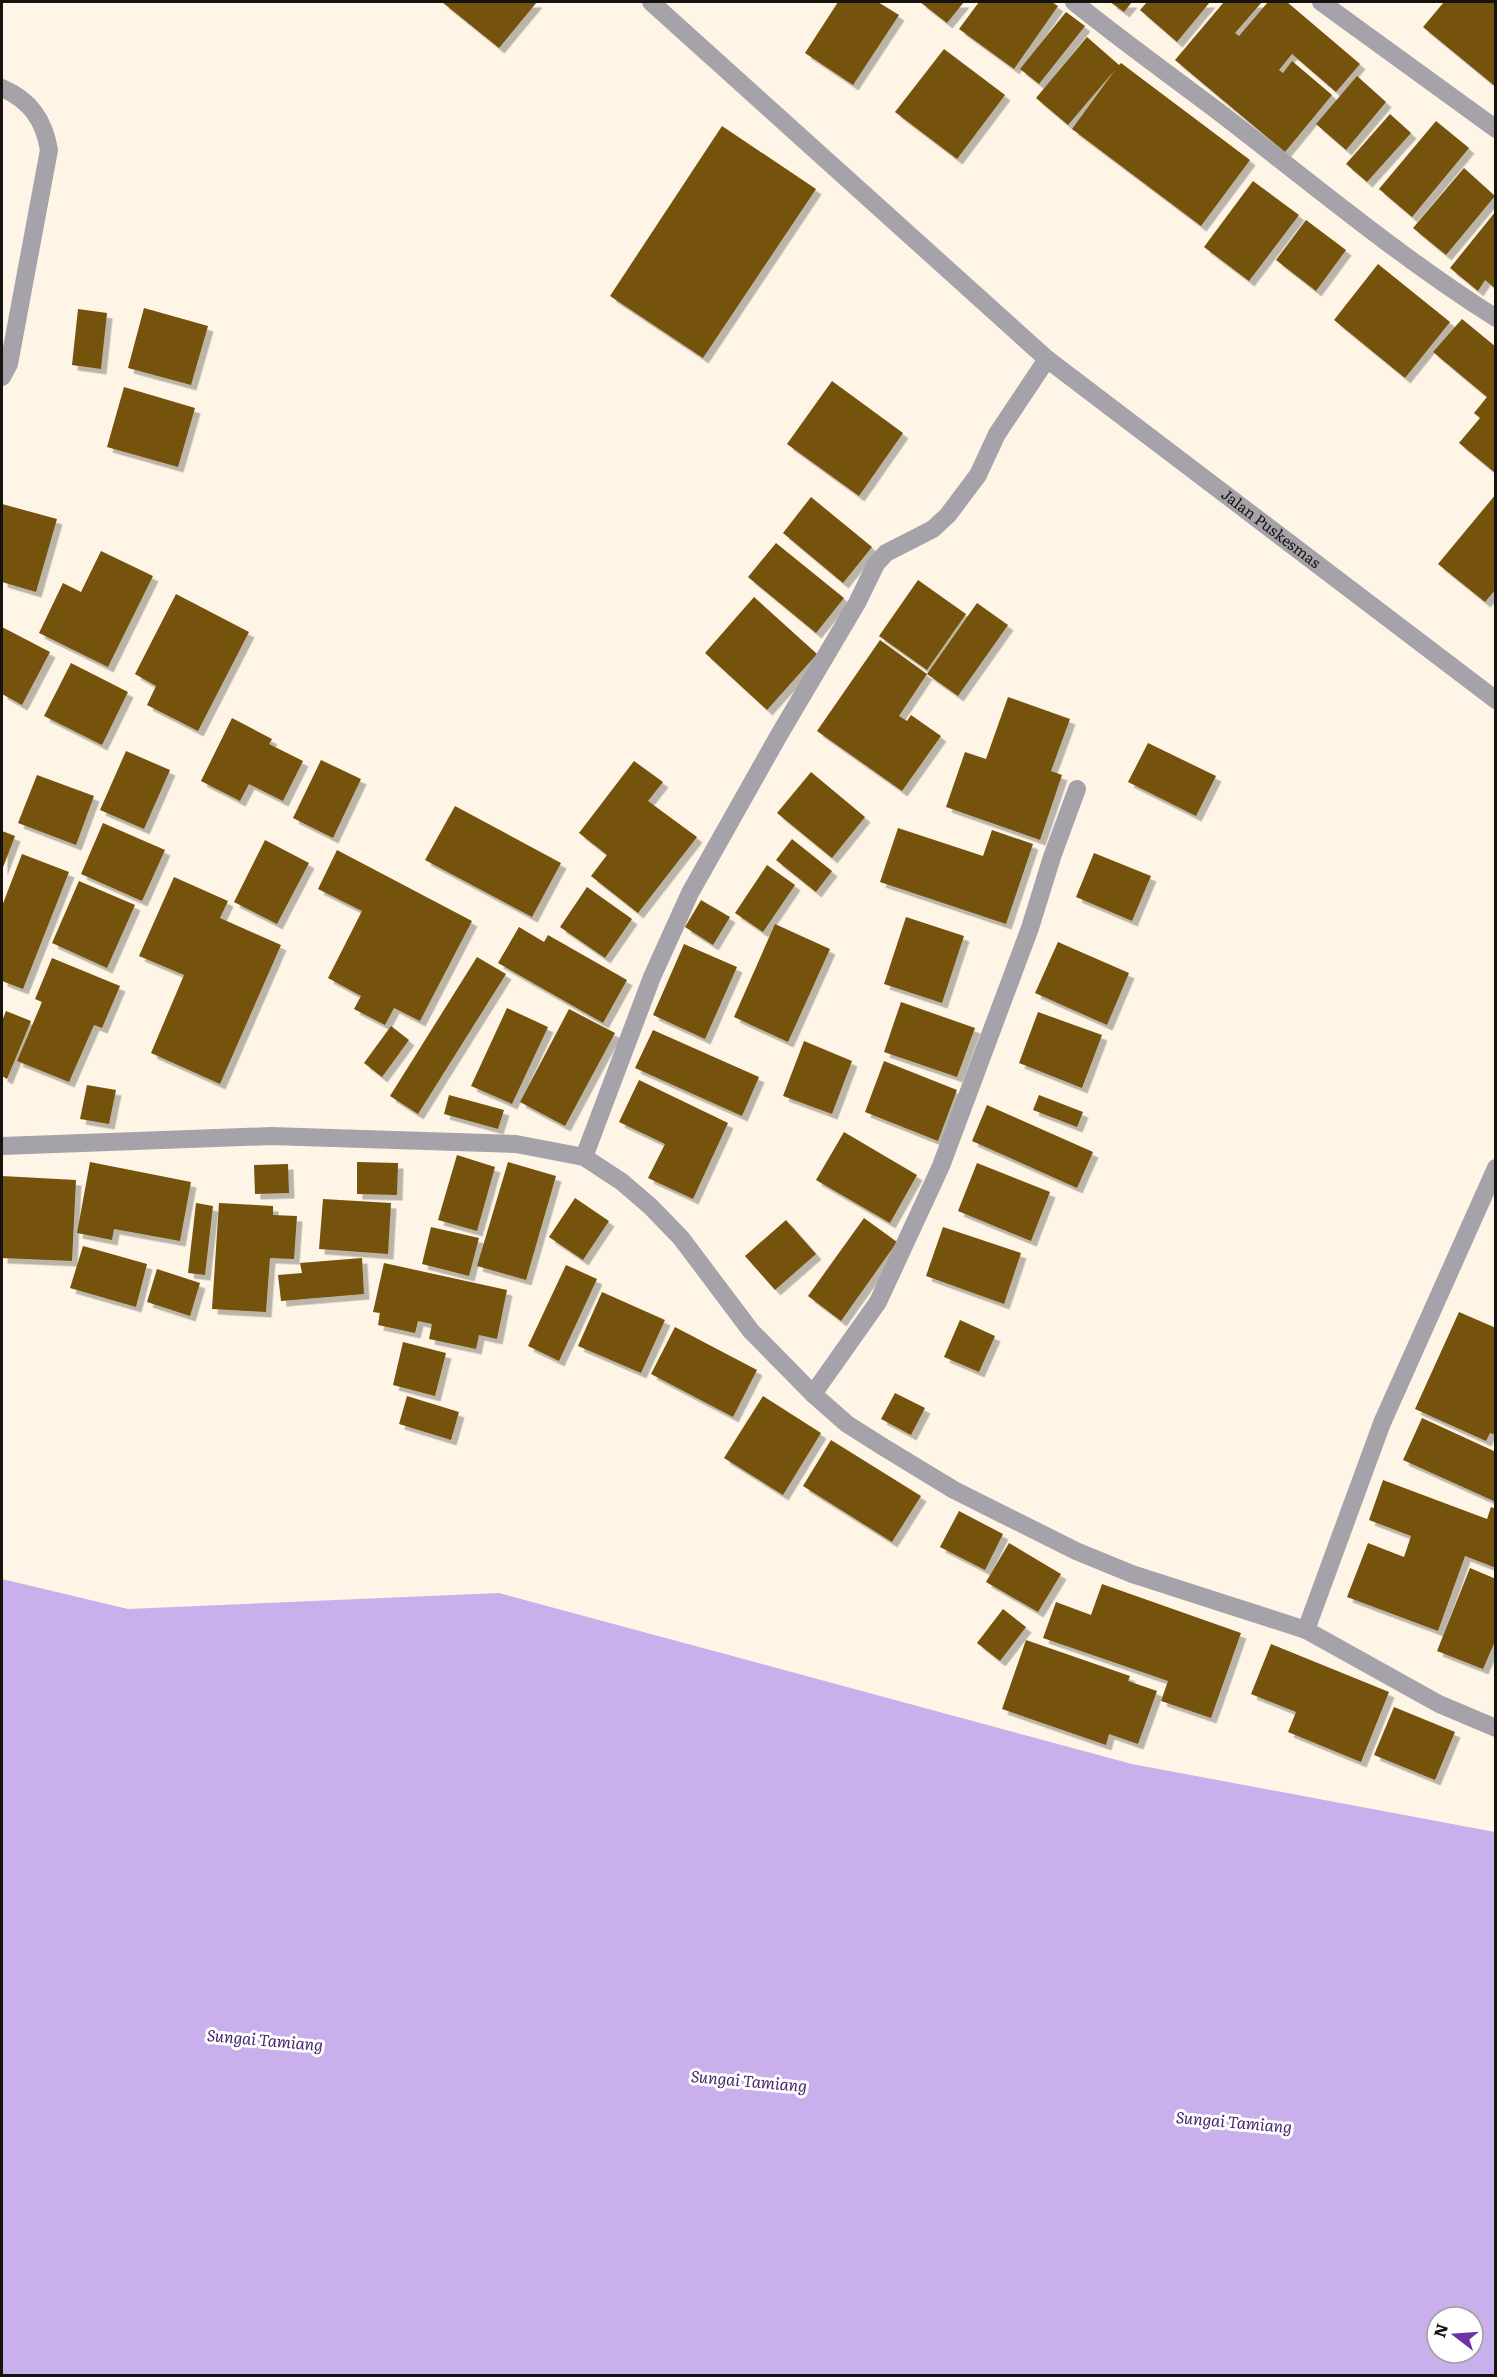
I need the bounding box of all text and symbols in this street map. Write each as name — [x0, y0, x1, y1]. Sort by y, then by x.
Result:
street label: Jalan Puskesmas — [1217, 482, 1326, 573]
water label: Sungai Tamiang — [206, 2022, 324, 2056]
water label: Sungai Tamiang — [690, 2063, 808, 2097]
water label: Sungai Tamiang — [1175, 2104, 1293, 2138]
north arrow — [1425, 2305, 1485, 2365]
text: N — [1426, 2320, 1453, 2340]

